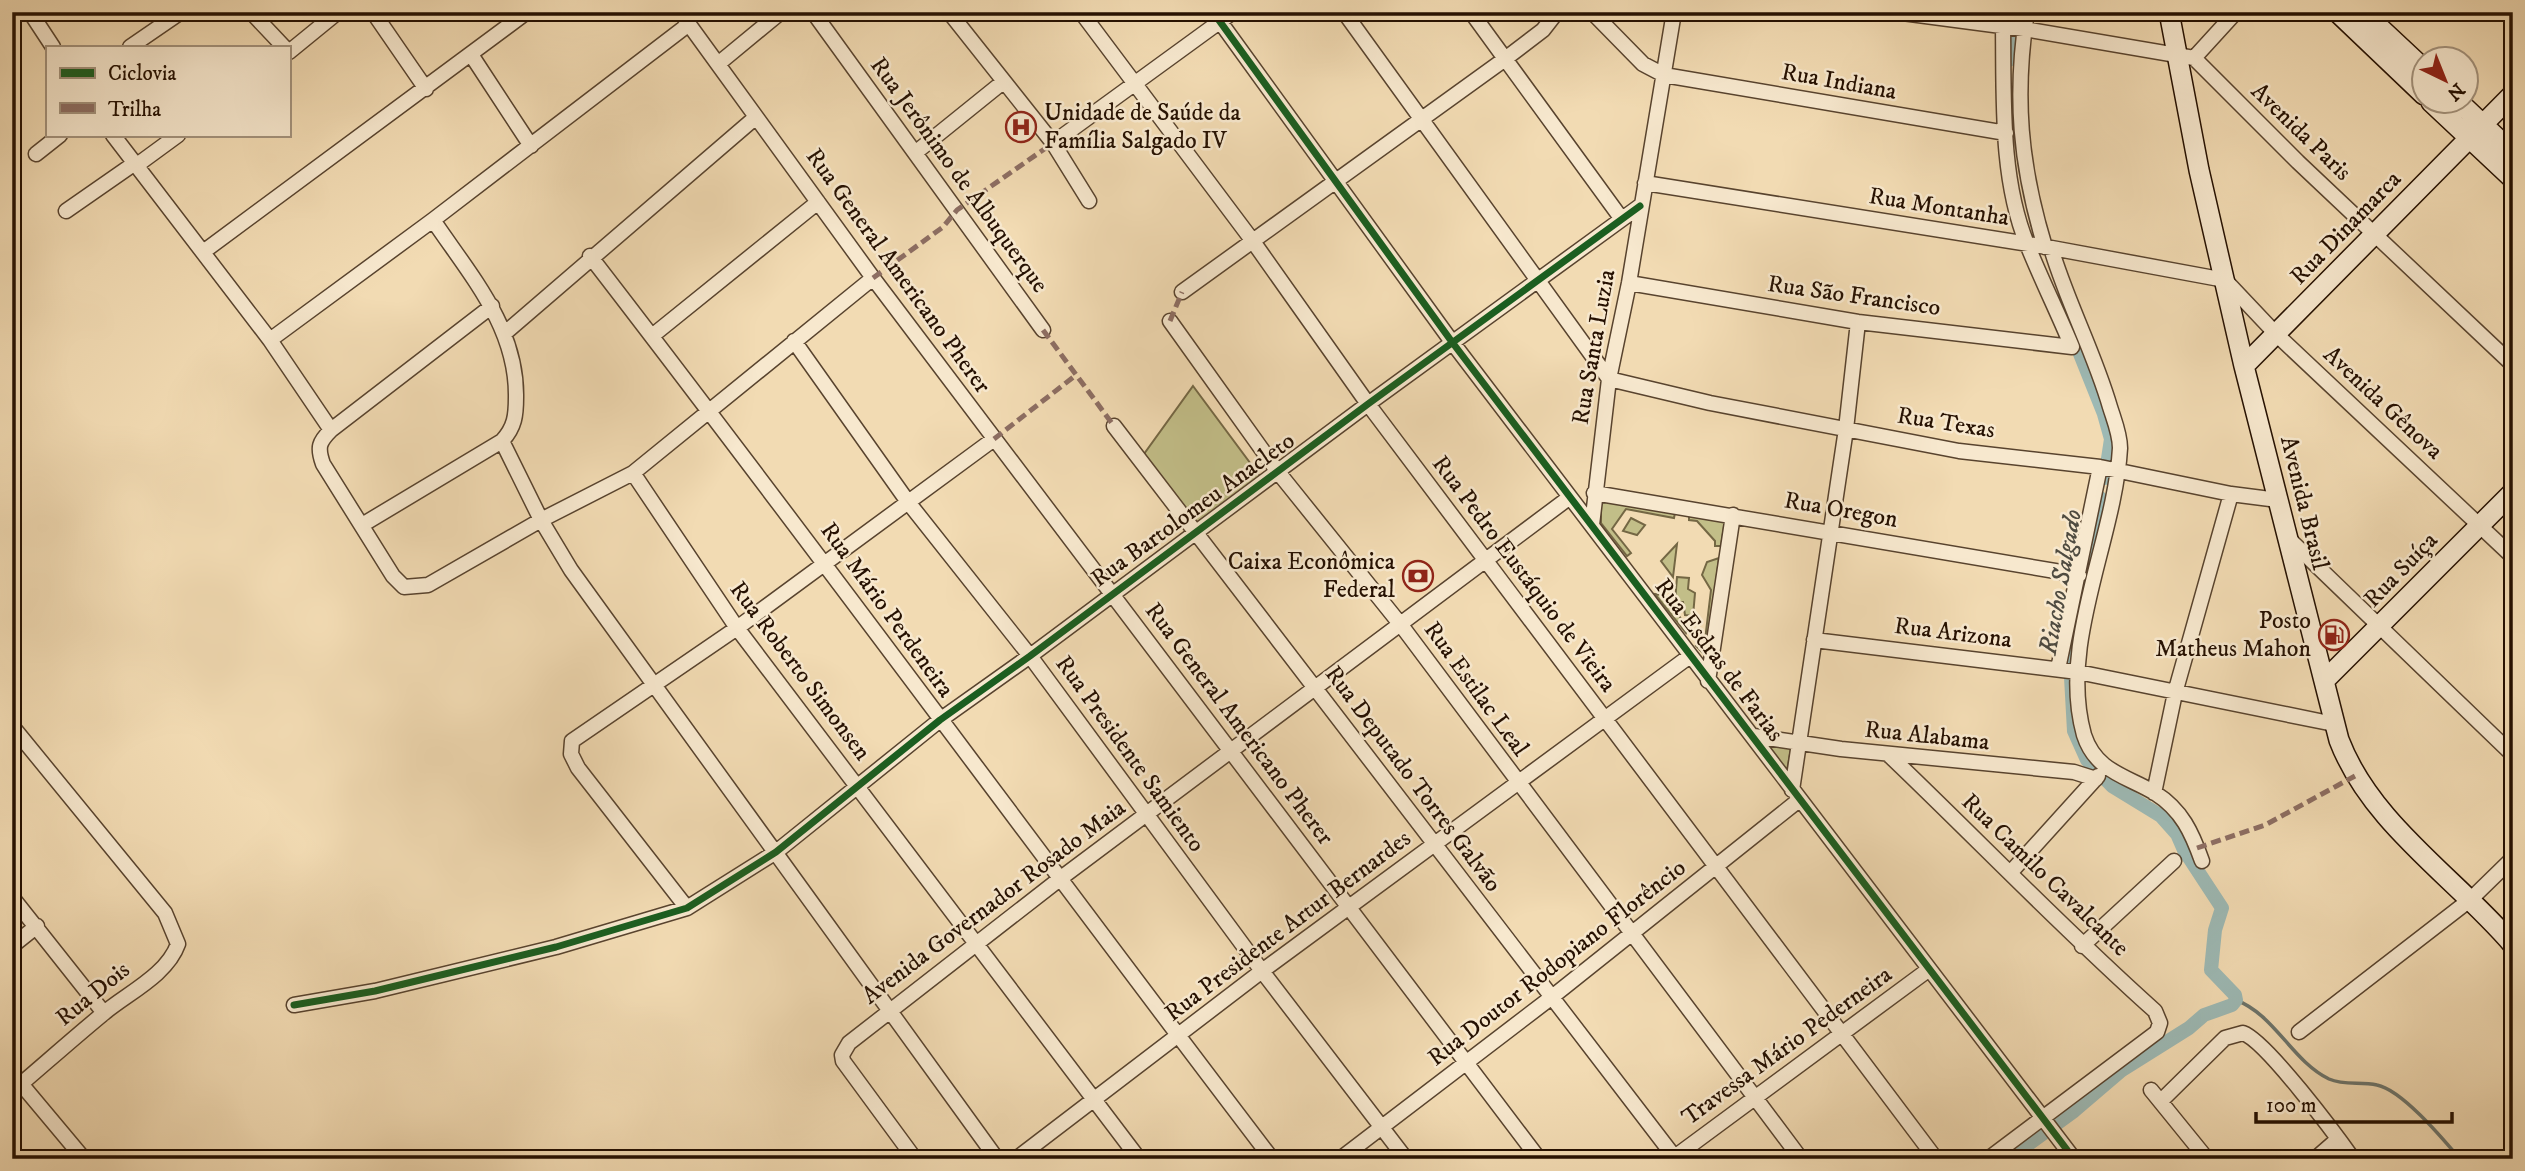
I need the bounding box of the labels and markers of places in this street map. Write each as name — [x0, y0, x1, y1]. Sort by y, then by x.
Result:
place label: Unidade de Saúde da Família Salgado IV — [1044, 98, 1241, 156]
hospital icon: Unidade de Saúde da Família Salgado IV — [1004, 110, 1038, 144]
place label: Caixa Econômica Federal — [1228, 547, 1396, 605]
bank icon: Caixa Econômica Federal — [1401, 559, 1435, 593]
place label: Posto Matheus Mahon — [2155, 606, 2311, 664]
fuel station icon: Posto Matheus Mahon — [2317, 618, 2351, 652]

